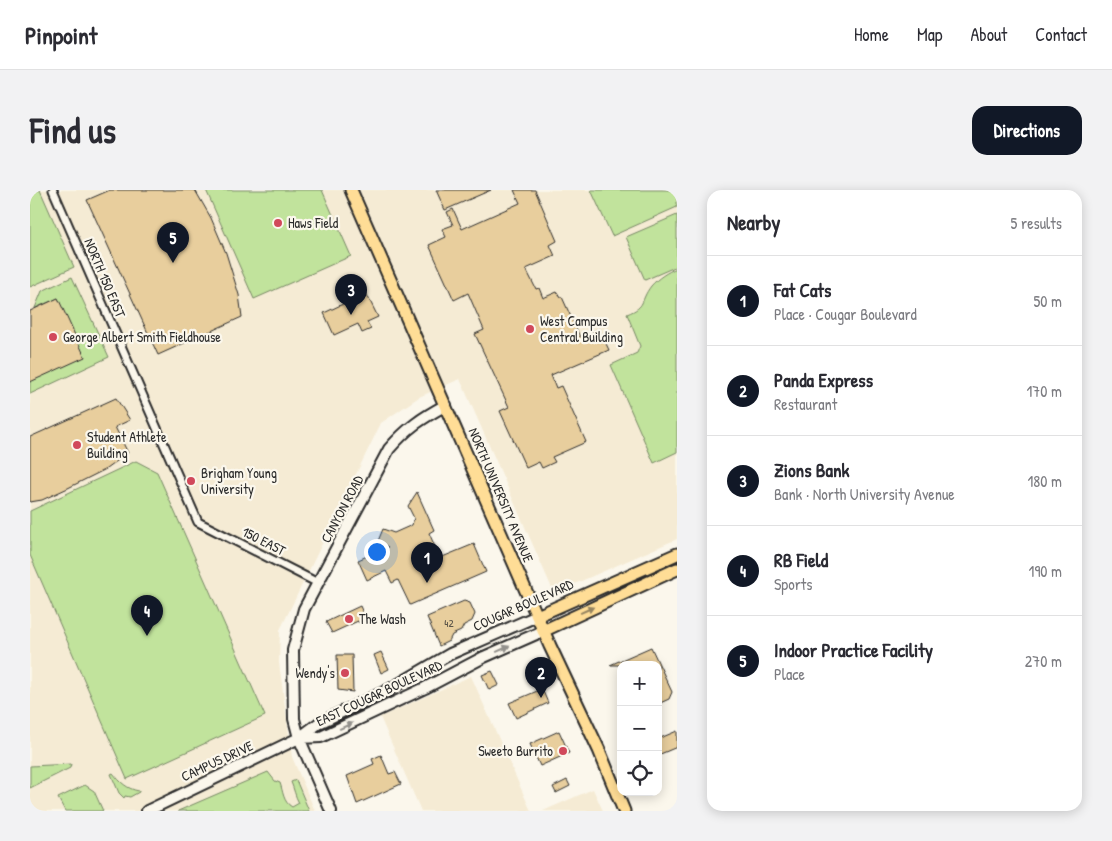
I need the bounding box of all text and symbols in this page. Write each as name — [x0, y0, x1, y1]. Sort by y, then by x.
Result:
text: Pinpoint — [25, 19, 97, 51]
text: Home — [854, 22, 889, 47]
text: Map — [917, 22, 942, 47]
text: About — [970, 22, 1007, 47]
text: Contact — [1035, 22, 1087, 47]
button: Directions — [972, 106, 1082, 155]
text: Find us — [30, 107, 116, 154]
text: Nearby — [727, 208, 780, 237]
text: 5 results — [1011, 212, 1062, 234]
place label: Haws Field — [288, 213, 339, 232]
marker: Haws Field — [272, 217, 284, 229]
pin: 5 — [157, 222, 189, 263]
street label: NORTH 150 EAST — [80, 235, 131, 321]
pin: 3 — [335, 274, 367, 315]
text: Fat Cats — [774, 277, 831, 303]
text: 1 — [740, 290, 746, 312]
text: 50 m — [1034, 290, 1062, 312]
text: Place · Cougar Boulevard — [774, 303, 917, 325]
place label: West Campus Central Building — [540, 311, 623, 347]
marker: West Campus Central Building — [524, 323, 536, 335]
place label: George Albert Smith Fieldhouse — [63, 327, 221, 347]
marker: George Albert Smith Fieldhouse — [47, 331, 59, 343]
text: Panda Express — [774, 367, 873, 393]
text: 2 — [739, 380, 747, 402]
text: 170 m — [1027, 380, 1062, 402]
text: Restaurant — [774, 393, 837, 415]
street label: NORTH UNIVERSITY AVENUE — [464, 425, 538, 565]
place label: Student Athlete Building — [87, 427, 167, 463]
marker: Student Athlete Building — [71, 439, 83, 451]
text: Zions Bank — [774, 457, 849, 483]
place label: Brigham Young University — [201, 463, 277, 499]
text: 3 — [739, 470, 747, 492]
text: 180 m — [1028, 470, 1062, 492]
street label: CANYON ROAD — [316, 471, 368, 546]
marker: Brigham Young University — [185, 475, 197, 487]
text: Bank · North University Avenue — [774, 483, 955, 505]
street label: 150 EAST — [239, 522, 290, 560]
your location — [364, 539, 390, 565]
pin: 1 — [411, 542, 443, 583]
text: RB Field — [774, 547, 828, 573]
text: 4 — [740, 560, 746, 582]
text: 190 m — [1029, 560, 1062, 582]
text: Sports — [774, 573, 812, 595]
street label: COUGAR BOULEVARD — [470, 574, 576, 635]
pin: 4 — [131, 595, 163, 636]
one-way arrow — [580, 605, 594, 613]
place label: The Wash — [359, 609, 406, 628]
marker: The Wash — [343, 613, 355, 625]
house number: 42 — [444, 616, 454, 630]
text: Indoor Practice Facility — [774, 637, 933, 663]
one-way arrow — [496, 645, 510, 653]
text: 5 — [740, 650, 746, 672]
text: 270 m — [1025, 650, 1062, 672]
street label: EAST COUGAR BOULEVARD — [313, 655, 445, 730]
pin: 2 — [525, 657, 557, 698]
map controls — [617, 661, 662, 796]
button: + — [617, 661, 662, 706]
place label: Wendy's — [295, 663, 335, 683]
text: Place — [774, 663, 805, 685]
marker: Wendy's — [339, 667, 351, 679]
button: − — [617, 706, 662, 751]
one-way arrow — [339, 721, 353, 729]
street label: CAMPUS DRIVE — [178, 736, 256, 785]
place label: Sweeto Burrito — [478, 741, 553, 760]
marker: Sweeto Burrito — [557, 745, 569, 757]
button: locate — [617, 751, 662, 796]

